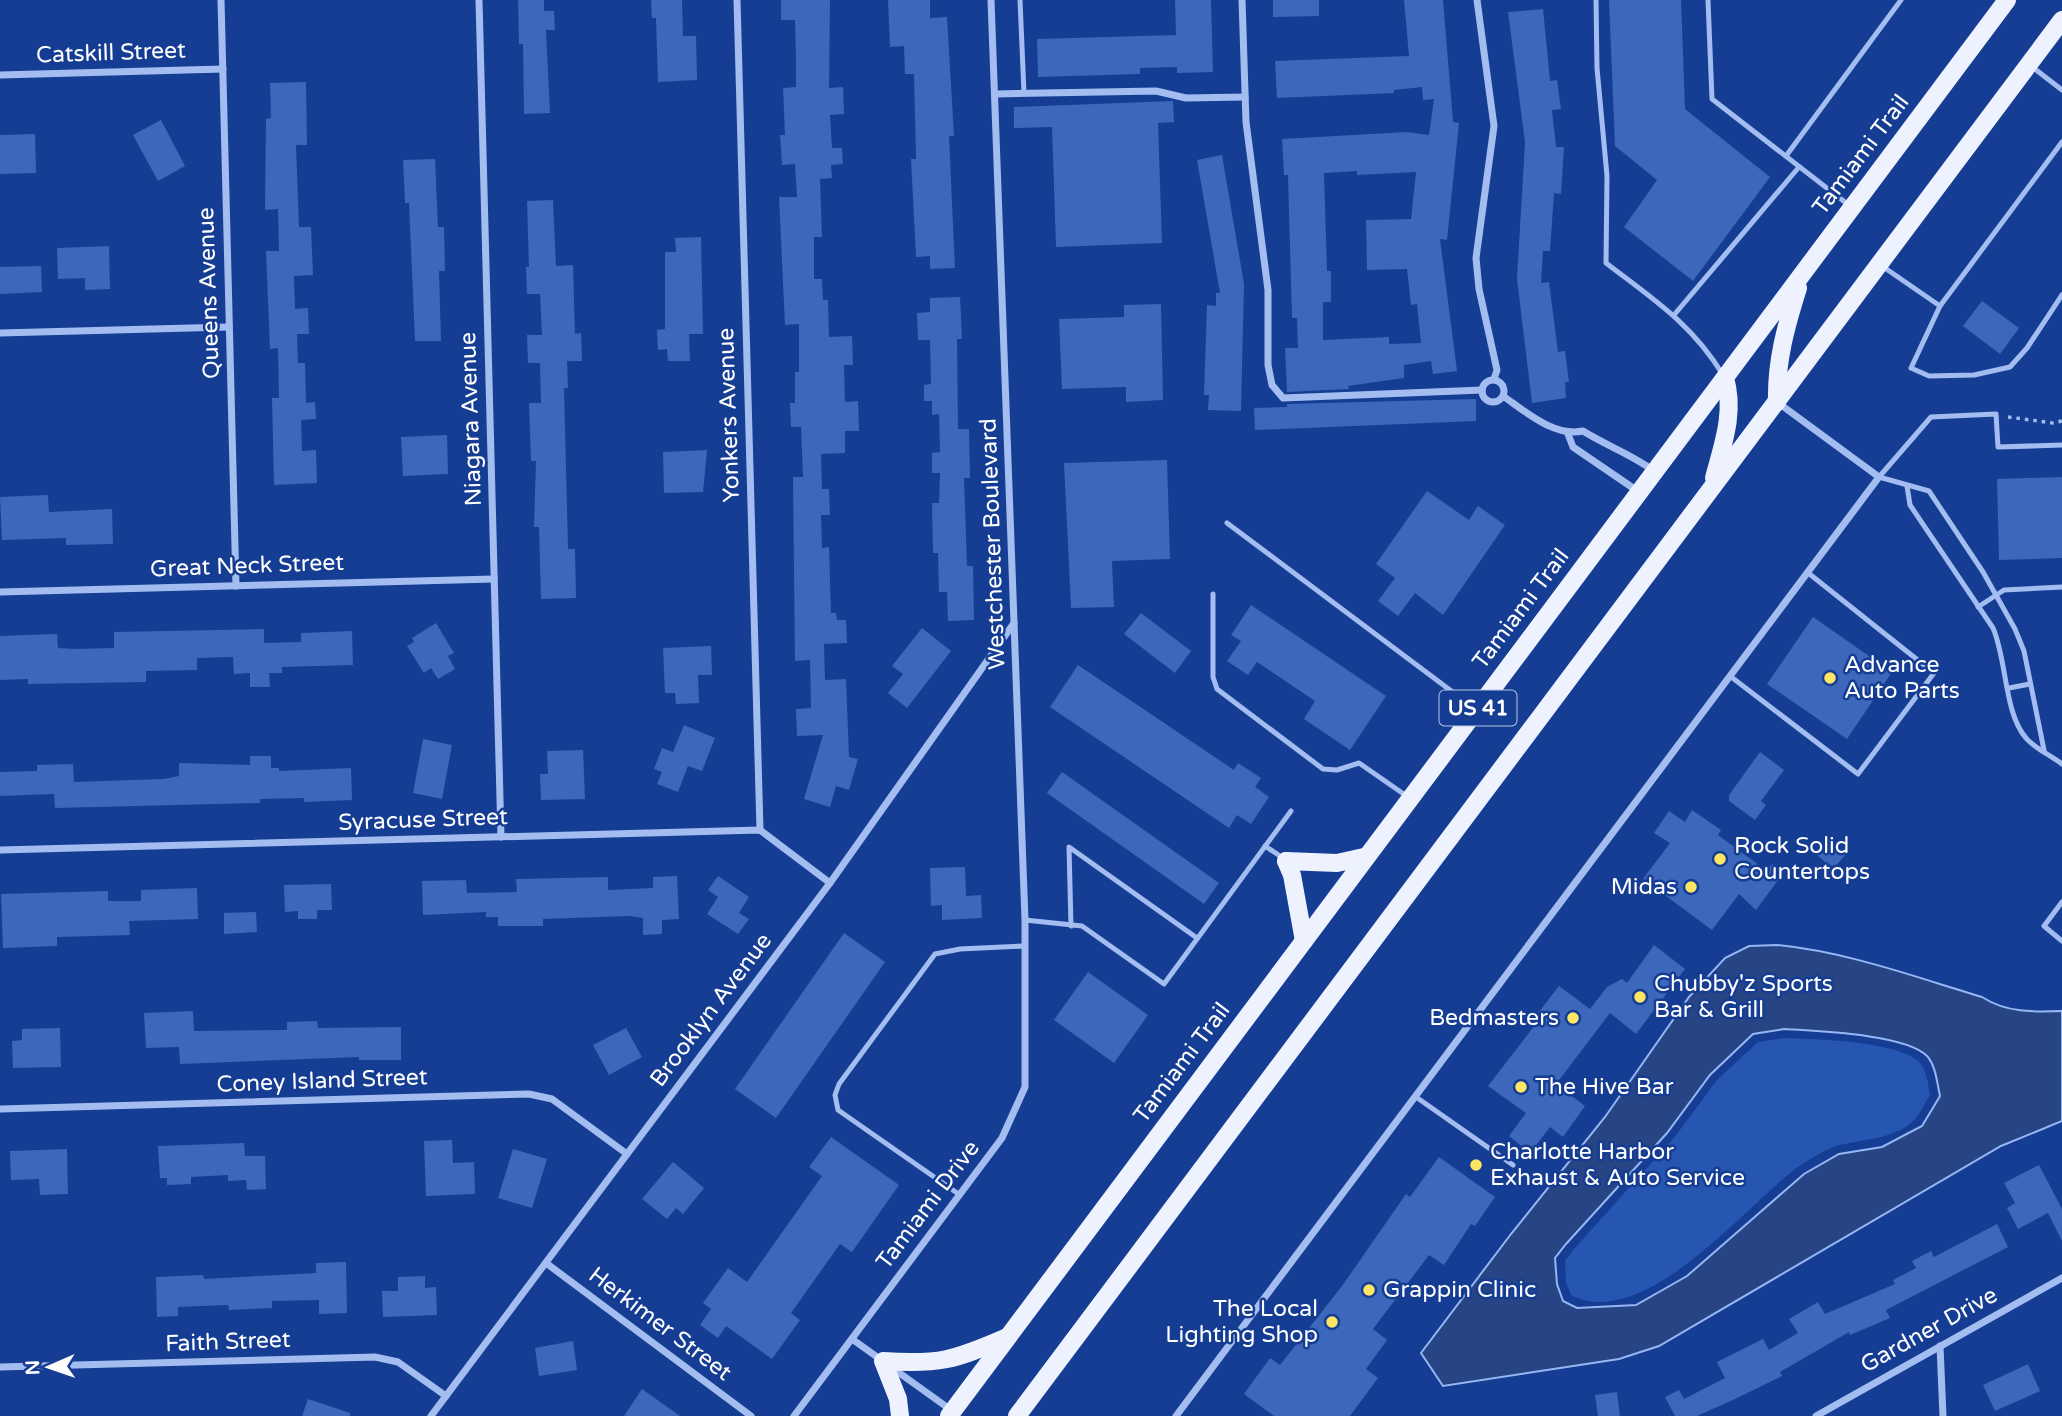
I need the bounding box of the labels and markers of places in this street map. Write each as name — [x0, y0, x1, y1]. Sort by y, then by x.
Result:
place label: Advance Auto Parts — [1844, 651, 1960, 705]
marker: Advance Auto Parts — [1822, 670, 1838, 686]
place label: Rock Solid Countertops — [1734, 832, 1870, 886]
marker: Rock Solid Countertops — [1712, 851, 1728, 867]
place label: Midas — [1611, 873, 1677, 901]
marker: Midas — [1683, 879, 1699, 895]
place label: Chubby'z Sports Bar & Grill — [1654, 970, 1833, 1024]
marker: Chubby'z Sports Bar & Grill — [1632, 989, 1648, 1005]
place label: Bedmasters — [1429, 1004, 1559, 1032]
marker: Bedmasters — [1565, 1010, 1581, 1026]
place label: The Hive Bar — [1535, 1073, 1674, 1101]
marker: The Hive Bar — [1513, 1079, 1529, 1095]
place label: Charlotte Harbor Exhaust & Auto Service — [1490, 1138, 1745, 1192]
marker: Charlotte Harbor Exhaust & Auto Service — [1468, 1157, 1484, 1173]
place label: Grappin Clinic — [1383, 1276, 1536, 1304]
marker: Grappin Clinic — [1361, 1282, 1377, 1298]
place label: The Local Lighting Shop — [1165, 1295, 1318, 1349]
marker: The Local Lighting Shop — [1324, 1314, 1340, 1330]

